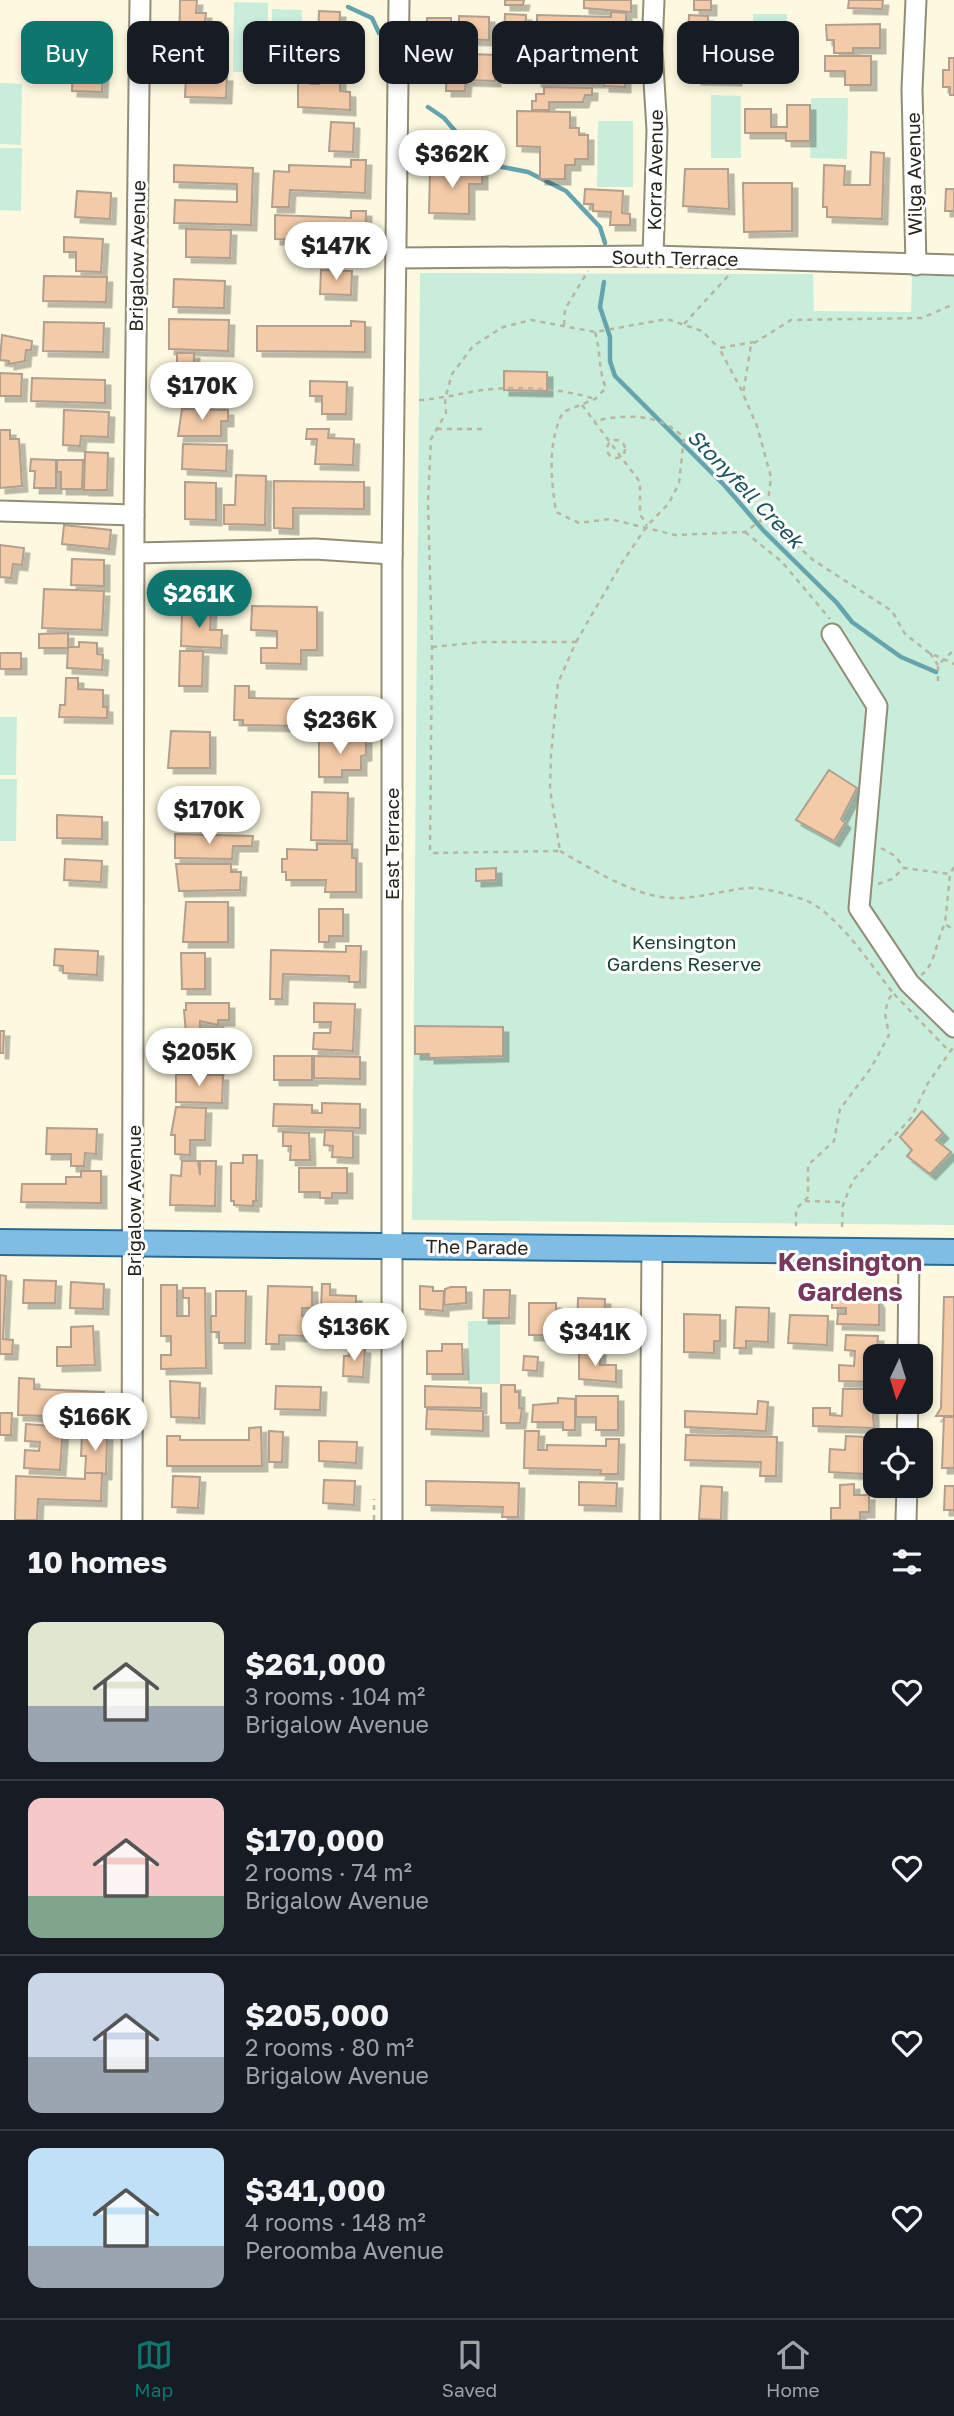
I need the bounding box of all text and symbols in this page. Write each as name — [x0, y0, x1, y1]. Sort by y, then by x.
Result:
chip: Buy — [21, 21, 113, 84]
chip: Rent — [127, 21, 229, 84]
chip: Filters — [243, 21, 365, 84]
chip: New — [379, 21, 478, 84]
chip: Apartment — [492, 21, 663, 84]
chip: House — [677, 21, 799, 84]
street label: Korra Avenue — [642, 109, 667, 231]
street label: Wilga Avenue — [901, 112, 926, 236]
pin: $362K — [403, 130, 501, 190]
text: $362K — [415, 139, 489, 167]
street label: Brigalow Avenue — [124, 180, 149, 332]
pin: $147K — [287, 222, 385, 282]
text: $147K — [301, 231, 371, 259]
street label: South Terrace — [611, 245, 739, 270]
pin: $170K — [153, 362, 251, 422]
text: $170K — [166, 371, 238, 399]
water label: Stonyfell Creek — [682, 423, 811, 555]
pin: $261K — [150, 570, 248, 630]
text: $261K — [163, 579, 235, 607]
pin: $236K — [291, 696, 389, 756]
text: $236K — [303, 705, 377, 733]
pin: $170K — [160, 786, 258, 846]
street label: East Terrace — [380, 788, 403, 900]
text: $170K — [173, 795, 245, 823]
park label: Kensington Gardens Reserve — [607, 930, 761, 975]
pin: $205K — [150, 1028, 248, 1088]
text: $205K — [161, 1037, 237, 1065]
street label: Brigalow Avenue — [122, 1125, 145, 1277]
street label: The Parade — [425, 1234, 529, 1259]
district label: Kensington Gardens — [778, 1246, 922, 1307]
pin: $136K — [305, 1304, 403, 1363]
pin: $341K — [546, 1308, 644, 1368]
text: $136K — [318, 1312, 390, 1340]
text: $341K — [559, 1317, 631, 1345]
north arrow — [863, 1344, 933, 1414]
map controls — [863, 1344, 933, 1498]
pin: $166K — [46, 1394, 144, 1453]
text: $166K — [58, 1402, 132, 1430]
button: locate — [863, 1428, 933, 1498]
icon: filters — [888, 1543, 926, 1581]
text: 10 homes — [28, 1544, 167, 1580]
text: $261,000 — [245, 1646, 386, 1682]
icon: home — [84, 1650, 168, 1734]
icon: heart — [888, 1673, 926, 1711]
text: 3 rooms · 104 m² — [245, 1682, 425, 1710]
text: Brigalow Avenue — [245, 1710, 429, 1738]
text: $170,000 — [245, 1822, 385, 1858]
icon: home — [84, 1826, 168, 1910]
icon: heart — [888, 1849, 926, 1887]
text: 2 rooms · 74 m² — [245, 1858, 412, 1886]
text: Brigalow Avenue — [245, 1886, 429, 1914]
text: $205,000 — [245, 1997, 389, 2033]
icon: home — [84, 2001, 168, 2085]
icon: heart — [888, 2024, 926, 2062]
text: 2 rooms · 80 m² — [245, 2033, 414, 2061]
text: Brigalow Avenue — [245, 2061, 429, 2089]
text: $341,000 — [245, 2172, 386, 2208]
icon: home — [84, 2176, 168, 2260]
icon: heart — [888, 2199, 926, 2237]
text: 4 rooms · 148 m² — [245, 2208, 426, 2236]
text: Peroomba Avenue — [245, 2236, 444, 2264]
tab: Map — [134, 2336, 173, 2401]
tab: Saved — [442, 2336, 497, 2401]
tab: Home — [766, 2336, 820, 2401]

